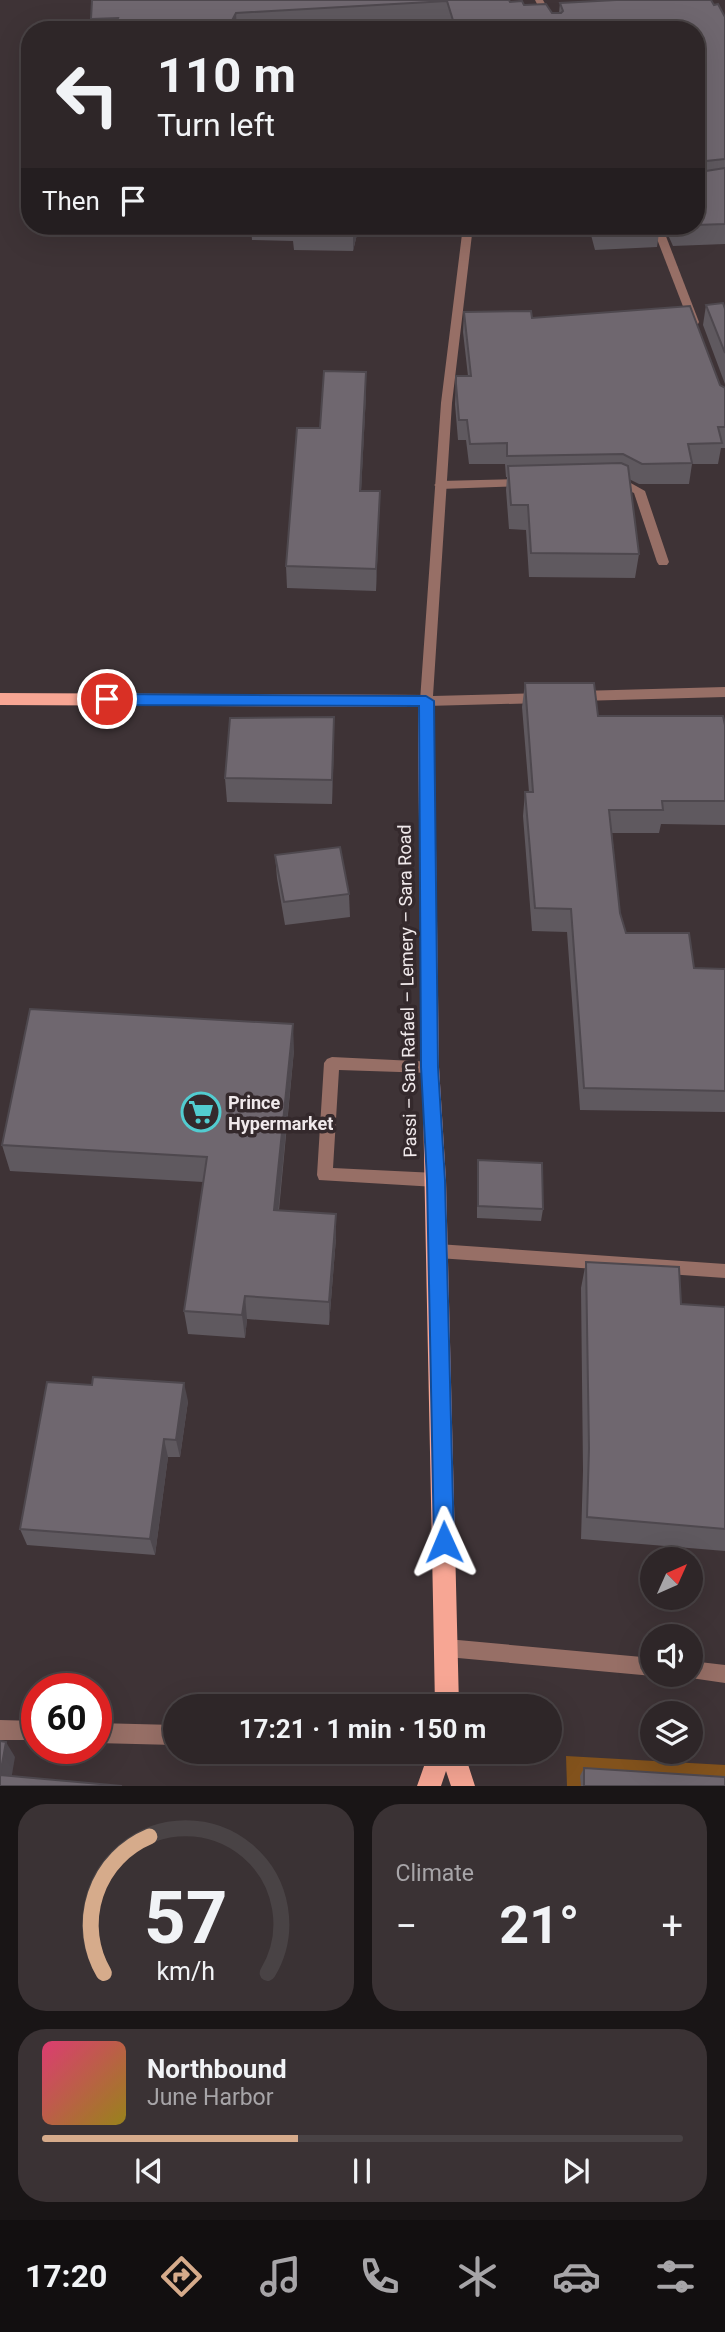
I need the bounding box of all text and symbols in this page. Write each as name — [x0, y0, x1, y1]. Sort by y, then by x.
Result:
text: 110 m — [157, 47, 296, 104]
icon: left — [42, 49, 133, 140]
text: Turn left — [157, 106, 275, 144]
icon: arrive — [114, 182, 152, 220]
text: Then — [42, 186, 100, 216]
pin — [77, 669, 137, 729]
icon: arrive — [88, 680, 126, 718]
street label: Passi – San Rafael – Lemery – Sara Road — [394, 824, 420, 1158]
supermarket icon: Prince Hypermarket — [180, 1091, 222, 1133]
place label: Prince Hypermarket — [228, 1092, 333, 1134]
position arrow — [407, 1505, 481, 1579]
north arrow — [640, 1547, 704, 1610]
map controls — [640, 1547, 703, 1764]
button: sound — [640, 1624, 703, 1687]
speed limit sign: 60 — [21, 1673, 112, 1764]
button: layers — [640, 1701, 703, 1764]
text: 17:21 · 1 min · 150 m — [239, 1714, 486, 1744]
text: Climate — [396, 1860, 474, 1887]
text: 57 — [144, 1876, 228, 1962]
text: 21° — [499, 1895, 579, 1956]
text: − — [396, 1904, 417, 1948]
text: + — [661, 1904, 683, 1948]
text: km/h — [156, 1957, 215, 1986]
text: Northbound — [147, 2054, 287, 2084]
text: June Harbor — [147, 2084, 274, 2111]
icon: previous — [130, 2152, 168, 2190]
icon: pause — [343, 2152, 381, 2190]
icon: next — [557, 2152, 595, 2190]
icon: directions — [157, 2252, 206, 2301]
icon: music — [256, 2252, 305, 2301]
icon: phone — [355, 2252, 404, 2301]
icon: climate — [453, 2252, 502, 2301]
icon: car — [552, 2252, 601, 2301]
icon: filters — [651, 2252, 700, 2301]
text: 17:20 — [25, 2257, 107, 2295]

